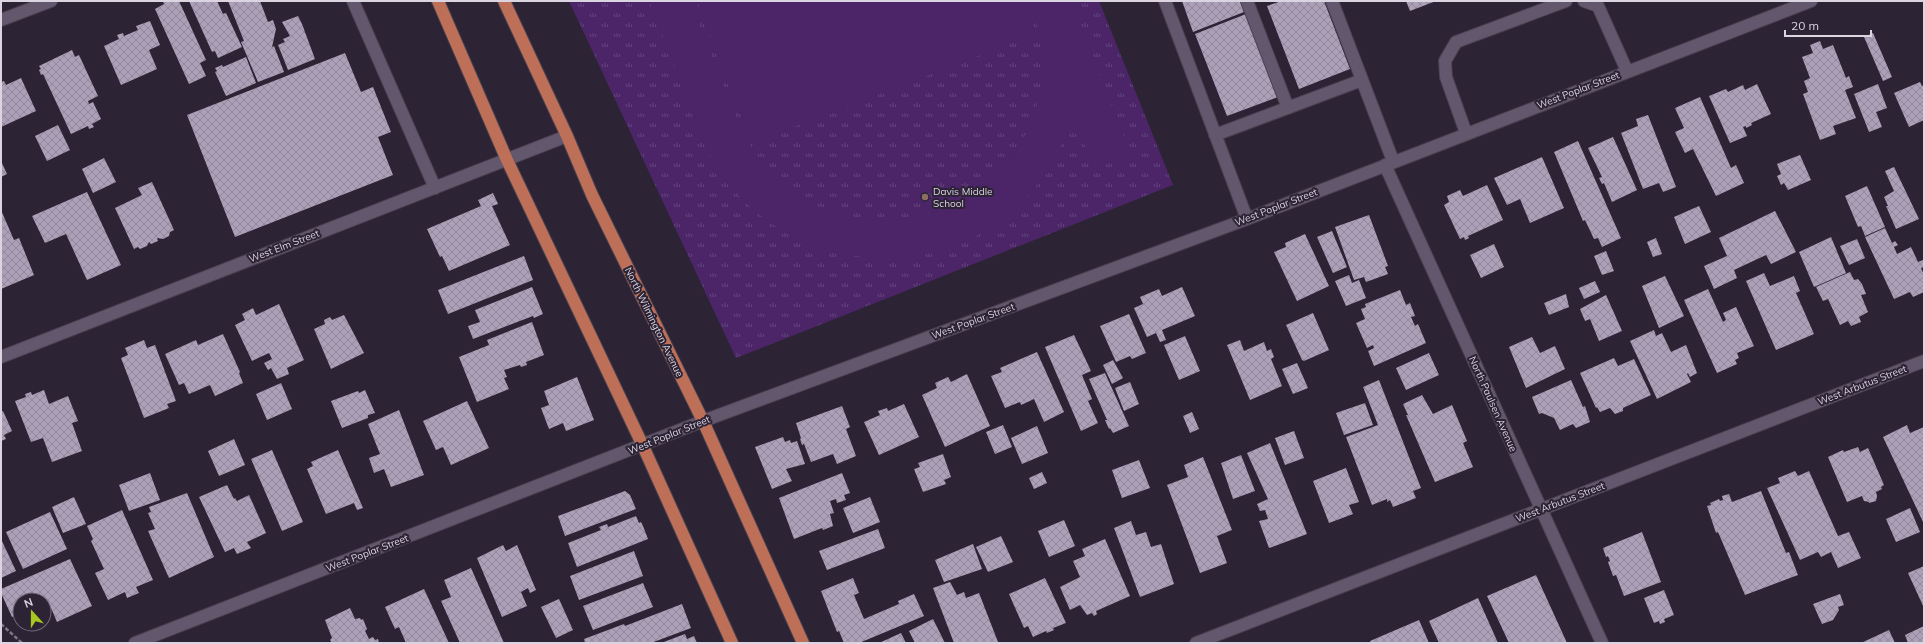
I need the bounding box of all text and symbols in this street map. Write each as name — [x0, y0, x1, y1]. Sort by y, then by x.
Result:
scale bar — [1785, 12, 1871, 38]
text: 20 m — [1791, 18, 1819, 33]
street label: West Poplar Street — [1535, 68, 1622, 112]
place label: Davis Middle School — [933, 185, 992, 210]
street label: West Poplar Street — [1233, 185, 1320, 229]
marker: Davis Middle School — [920, 192, 930, 202]
street label: West Elm Street — [247, 226, 321, 265]
street label: North Wilmington Avenue — [622, 265, 686, 379]
street label: West Poplar Street — [930, 300, 1017, 342]
street label: North Paulsen Avenue — [1466, 354, 1520, 454]
street label: West Arbutus Street — [1816, 362, 1909, 408]
street label: West Poplar Street — [626, 412, 712, 457]
street label: West Arbutus Street — [1514, 479, 1607, 525]
street label: West Poplar Street — [324, 531, 411, 575]
north arrow — [12, 592, 52, 632]
text: N — [22, 595, 35, 611]

